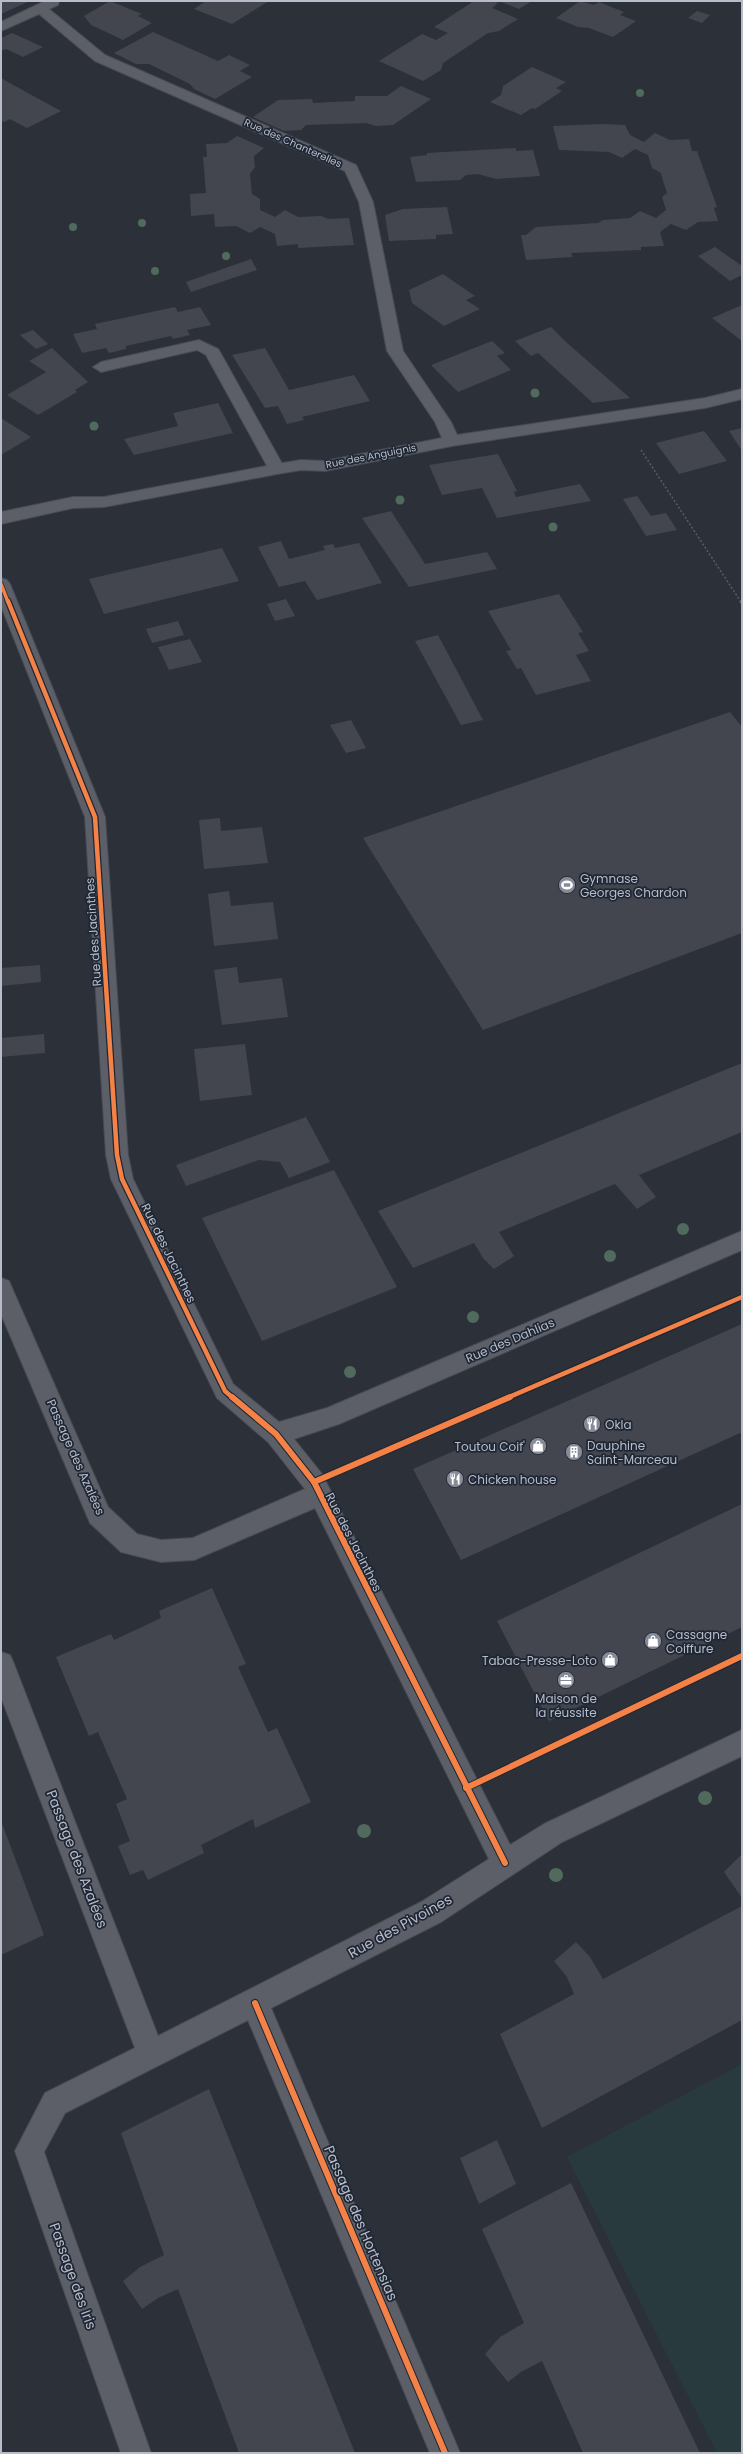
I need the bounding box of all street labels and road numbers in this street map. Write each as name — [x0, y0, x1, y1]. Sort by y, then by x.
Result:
street label: Rue des Chanterelles — [242, 115, 344, 171]
street label: Rue des Anguignis — [325, 440, 417, 472]
street label: Rue des Jacinthes — [81, 877, 105, 987]
street label: Rue des Jacinthes — [138, 1200, 200, 1306]
street label: Rue des Dahlias — [463, 1314, 557, 1366]
street label: Passage des Azalées — [43, 1396, 109, 1518]
street label: Rue des Jacinthes — [322, 1490, 386, 1594]
street label: Passage des Azalées — [41, 1787, 113, 1931]
street label: Rue des Pivoines — [344, 1889, 456, 1963]
street label: Passage des Hortensias — [319, 2142, 403, 2304]
street label: Passage des Iris — [44, 2220, 102, 2332]

